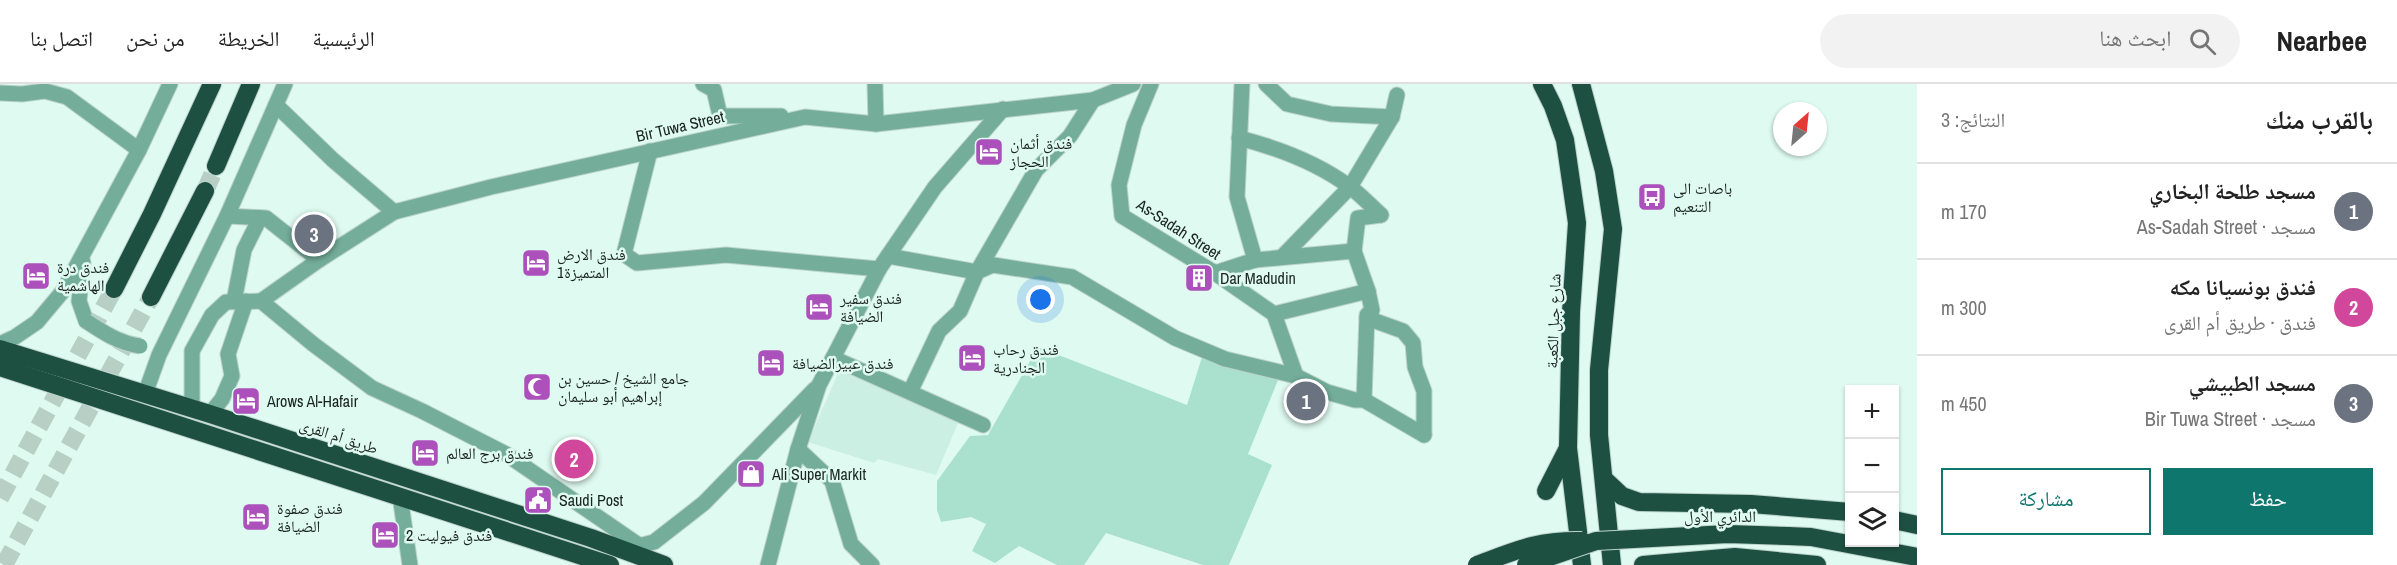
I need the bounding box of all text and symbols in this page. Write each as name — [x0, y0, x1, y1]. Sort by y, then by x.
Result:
search box — [1820, 14, 2240, 68]
text: Nearbee — [2276, 22, 2367, 60]
text: ابحث هنا — [2099, 23, 2171, 53]
text: اتصل بنا — [30, 24, 93, 53]
text: من نحن — [126, 24, 185, 53]
text: الخريطة — [218, 24, 280, 53]
text: الرئيسية — [313, 24, 375, 53]
icon: search — [2186, 25, 2219, 58]
north arrow — [1773, 102, 1827, 156]
text: بالقرب منك — [2266, 102, 2373, 137]
street label: Bir Tuwa Street — [634, 105, 727, 147]
text: النتائج: 3 — [1941, 106, 2005, 133]
place label: فندق أثمان الحجاز — [1009, 132, 1072, 172]
hotel icon: فندق أثمان الحجاز — [973, 136, 1005, 168]
text: مسجد طلحة البخاري — [2149, 176, 2316, 206]
place label: باصات الى التنعيم — [1673, 177, 1732, 217]
bus stop icon: باصات الى التنعيم — [1636, 181, 1668, 213]
street label: As-Sadah Street — [1132, 193, 1226, 265]
text: 170 m — [1941, 198, 1987, 225]
text: 1 — [2349, 198, 2358, 225]
pin: 3 — [294, 212, 334, 256]
text: مسجد · As-Sadah Street — [2137, 213, 2316, 240]
place label: فندق الارض المتميزة1 — [557, 243, 626, 283]
hotel icon: فندق الارض المتميزة1 — [520, 247, 552, 279]
place label: فندق درة الهاشمية — [57, 256, 109, 296]
hotel icon: فندق درة الهاشمية — [20, 260, 52, 292]
building icon: Dar Madudin — [1183, 262, 1215, 294]
place label: Dar Madudin — [1220, 267, 1296, 289]
text: فندق بونسيانا مكه — [2169, 272, 2316, 302]
street label: شارع جبل الكعبة — [1540, 273, 1566, 369]
your location — [1026, 285, 1055, 314]
place label: فندق سفير الضيافة — [839, 287, 902, 327]
hotel icon: فندق سفير الضيافة — [803, 291, 835, 323]
text: 300 m — [1941, 294, 1987, 321]
text: 2 — [2349, 294, 2358, 321]
text: فندق · طريق أم القرى — [2164, 309, 2316, 336]
place label: فندق رحاب الجنادرية — [993, 338, 1059, 378]
hotel icon: فندق رحاب الجنادرية — [956, 342, 988, 374]
hotel icon: فندق عبيرالضيافة — [755, 347, 787, 379]
place label: فندق عبيرالضيافة — [792, 352, 893, 374]
place label: جامع الشيخ / حسين بن إبراهيم أبو سليمان — [558, 367, 689, 407]
text: مسجد الطبيشي — [2189, 368, 2316, 398]
mosque icon: جامع الشيخ / حسين بن إبراهيم أبو سليمان — [521, 371, 553, 403]
pin: 1 — [1286, 378, 1326, 424]
hotel icon: Arows Al-Hafair — [230, 385, 262, 417]
map controls — [1845, 385, 1899, 547]
button: + — [1845, 385, 1899, 439]
place label: Arows Al-Hafair — [266, 390, 359, 412]
text: 450 m — [1941, 390, 1987, 417]
text: 3 — [2349, 390, 2358, 417]
text: مسجد · Bir Tuwa Street — [2145, 405, 2316, 432]
street label: طريق أم القرى — [297, 413, 381, 459]
pin: 2 — [554, 436, 594, 482]
hotel icon: فندق برج العالم — [409, 437, 441, 469]
button: − — [1845, 439, 1899, 493]
place label: فندق برج العالم — [446, 442, 533, 464]
shop icon: Ali Super Markit — [735, 458, 767, 490]
place label: Ali Super Markit — [771, 463, 866, 485]
button: مشاركة — [1941, 468, 2151, 535]
button: حفظ — [2163, 468, 2373, 535]
public building icon: Saudi Post — [522, 484, 554, 516]
place label: Saudi Post — [559, 489, 624, 511]
button: layers — [1845, 493, 1899, 547]
place label: فندق صفوة الضيافة — [277, 497, 343, 537]
hotel icon: فندق صفوة الضيافة — [240, 501, 272, 533]
street label: الدائري الأول — [1684, 505, 1756, 529]
hotel icon: فندق فيوليت 2 — [369, 519, 401, 551]
place label: فندق فيوليت 2 — [406, 524, 492, 546]

